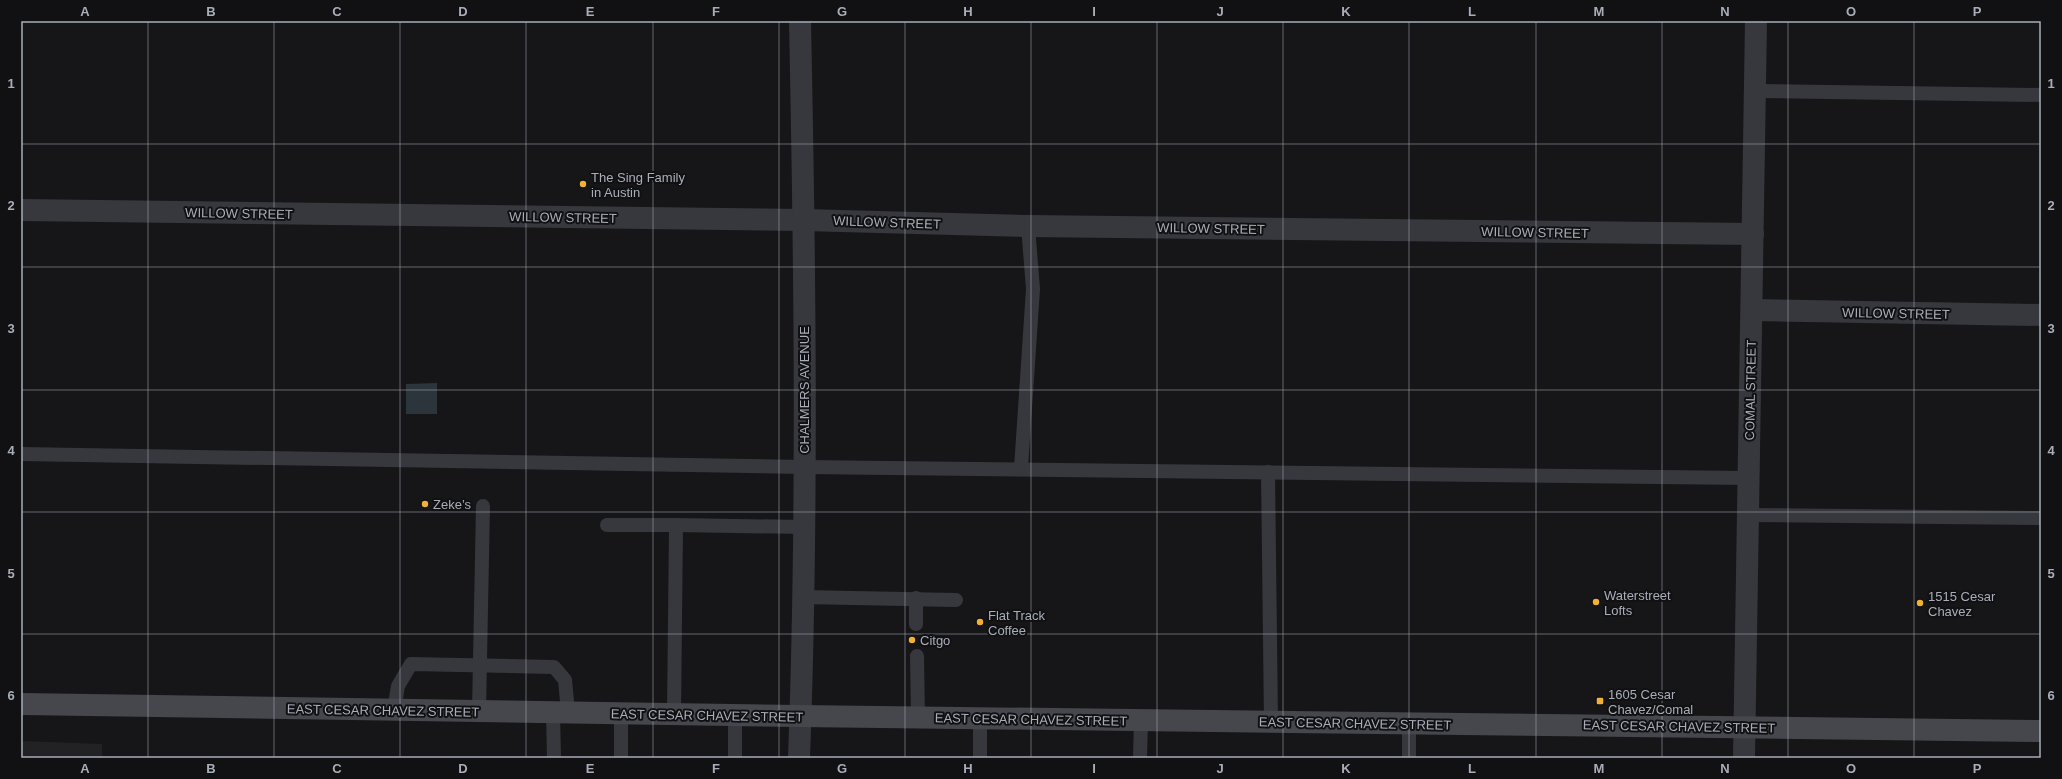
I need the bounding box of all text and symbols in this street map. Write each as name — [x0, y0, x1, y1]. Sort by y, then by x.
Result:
text: A — [80, 4, 90, 19]
text: B — [206, 4, 216, 19]
text: C — [332, 4, 342, 19]
text: D — [458, 4, 468, 19]
text: E — [586, 4, 595, 19]
text: F — [712, 4, 720, 19]
text: G — [837, 4, 847, 19]
text: H — [963, 4, 973, 19]
text: I — [1092, 4, 1096, 19]
text: J — [1216, 4, 1224, 19]
text: K — [1341, 4, 1351, 19]
text: L — [1468, 4, 1476, 19]
text: M — [1594, 4, 1604, 19]
text: N — [1720, 4, 1730, 19]
text: O — [1846, 4, 1856, 19]
text: P — [1973, 4, 1982, 19]
text: 1 — [7, 76, 15, 91]
text: 1 — [2047, 76, 2055, 91]
place label: The Sing Family in Austin — [591, 170, 685, 200]
marker: The Sing Family in Austin — [578, 179, 588, 189]
text: 2 — [7, 198, 15, 213]
text: 2 — [2047, 198, 2055, 213]
street label: WILLOW STREET — [185, 205, 293, 222]
street label: WILLOW STREET — [509, 209, 617, 226]
street label: WILLOW STREET — [833, 213, 941, 232]
street label: WILLOW STREET — [1157, 220, 1265, 237]
street label: WILLOW STREET — [1481, 224, 1589, 241]
street label: WILLOW STREET — [1842, 305, 1950, 322]
text: 3 — [7, 321, 15, 336]
text: 3 — [2047, 321, 2055, 336]
street label: CHALMERS AVENUE — [797, 326, 812, 454]
street label: COMAL STREET — [1742, 340, 1759, 440]
text: 4 — [7, 443, 15, 458]
text: 4 — [2047, 443, 2055, 458]
place label: Zeke’s — [433, 497, 472, 512]
marker: Zeke’s — [420, 499, 430, 509]
text: 5 — [7, 566, 15, 581]
text: 5 — [2047, 566, 2055, 581]
place label: Waterstreet Lofts — [1604, 588, 1671, 618]
place label: 1515 Cesar Chavez — [1928, 589, 1996, 619]
marker: Waterstreet Lofts — [1591, 597, 1601, 607]
marker: 1515 Cesar Chavez — [1915, 598, 1925, 608]
place label: Flat Track Coffee — [988, 608, 1046, 638]
marker: Flat Track Coffee — [975, 617, 985, 627]
place label: Citgo — [920, 633, 950, 648]
marker: Citgo — [907, 635, 917, 645]
place label: 1605 Cesar Chavez/Comal — [1608, 687, 1693, 717]
text: 6 — [7, 688, 15, 703]
text: 6 — [2047, 688, 2055, 703]
marker: 1605 Cesar Chavez/Comal — [1595, 696, 1605, 706]
street label: EAST CESAR CHAVEZ STREET — [287, 701, 479, 720]
street label: EAST CESAR CHAVEZ STREET — [611, 706, 803, 725]
street label: EAST CESAR CHAVEZ STREET — [935, 710, 1127, 729]
street label: EAST CESAR CHAVEZ STREET — [1259, 714, 1451, 733]
street label: EAST CESAR CHAVEZ STREET — [1583, 717, 1775, 736]
text: A — [80, 761, 90, 776]
text: B — [206, 761, 216, 776]
text: C — [332, 761, 342, 776]
text: D — [458, 761, 468, 776]
text: E — [586, 761, 595, 776]
text: F — [712, 761, 720, 776]
text: G — [837, 761, 847, 776]
text: H — [963, 761, 973, 776]
text: I — [1092, 761, 1096, 776]
text: J — [1216, 761, 1224, 776]
text: K — [1341, 761, 1351, 776]
text: L — [1468, 761, 1476, 776]
text: M — [1594, 761, 1604, 776]
text: N — [1720, 761, 1730, 776]
text: O — [1846, 761, 1856, 776]
text: P — [1973, 761, 1982, 776]

